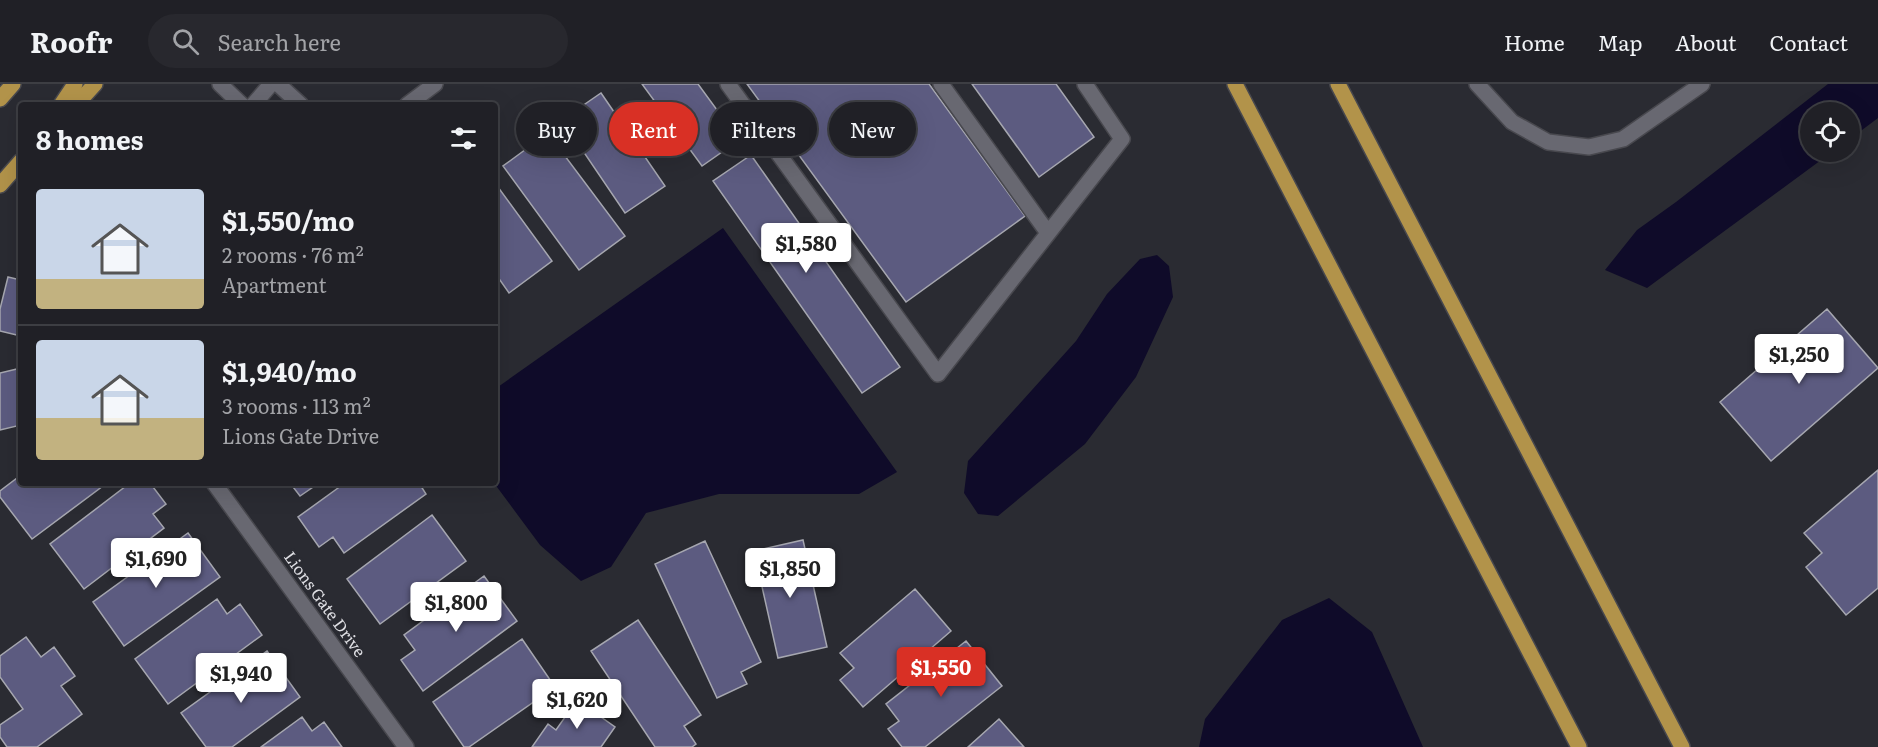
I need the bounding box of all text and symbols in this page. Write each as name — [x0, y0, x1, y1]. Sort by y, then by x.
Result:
search box — [148, 14, 568, 68]
text: Roofr — [30, 20, 112, 62]
icon: search — [169, 25, 202, 58]
text: Search here — [217, 25, 341, 58]
text: Home — [1504, 26, 1565, 57]
text: Map — [1598, 26, 1642, 57]
text: About — [1675, 26, 1737, 57]
text: Contact — [1770, 26, 1848, 57]
chip: Buy — [516, 102, 597, 156]
chip: Rent — [609, 102, 698, 156]
chip: Filters — [710, 102, 817, 156]
chip: New — [829, 102, 916, 156]
map controls — [1800, 102, 1860, 162]
button: locate — [1800, 102, 1860, 162]
text: 8 homes — [36, 119, 144, 158]
icon: filters — [447, 122, 480, 155]
text: $1,550/mo — [222, 200, 354, 239]
icon: home — [84, 213, 156, 285]
pin: $1,580 — [757, 223, 855, 274]
text: $1,580 — [775, 227, 837, 257]
text: 2 rooms · 76 m² — [222, 239, 364, 269]
text: Apartment — [222, 269, 327, 299]
pin: $1,250 — [1750, 334, 1848, 385]
text: $1,250 — [1769, 338, 1829, 368]
text: $1,940/mo — [222, 351, 357, 390]
icon: home — [84, 364, 156, 436]
text: 3 rooms · 113 m² — [222, 390, 371, 420]
text: Lions Gate Drive — [222, 420, 379, 450]
pin: $1,690 — [107, 538, 205, 589]
text: $1,690 — [125, 542, 187, 572]
street label: Lions Gate Drive — [279, 546, 372, 661]
pin: $1,850 — [741, 548, 839, 599]
text: $1,850 — [759, 552, 821, 582]
pin: $1,800 — [407, 582, 505, 633]
text: $1,800 — [424, 586, 488, 616]
pin: $1,550 — [892, 647, 990, 698]
text: $1,550 — [911, 651, 971, 681]
pin: $1,940 — [192, 653, 290, 704]
text: $1,940 — [210, 657, 272, 687]
pin: $1,620 — [528, 679, 626, 730]
text: $1,620 — [546, 683, 608, 713]

